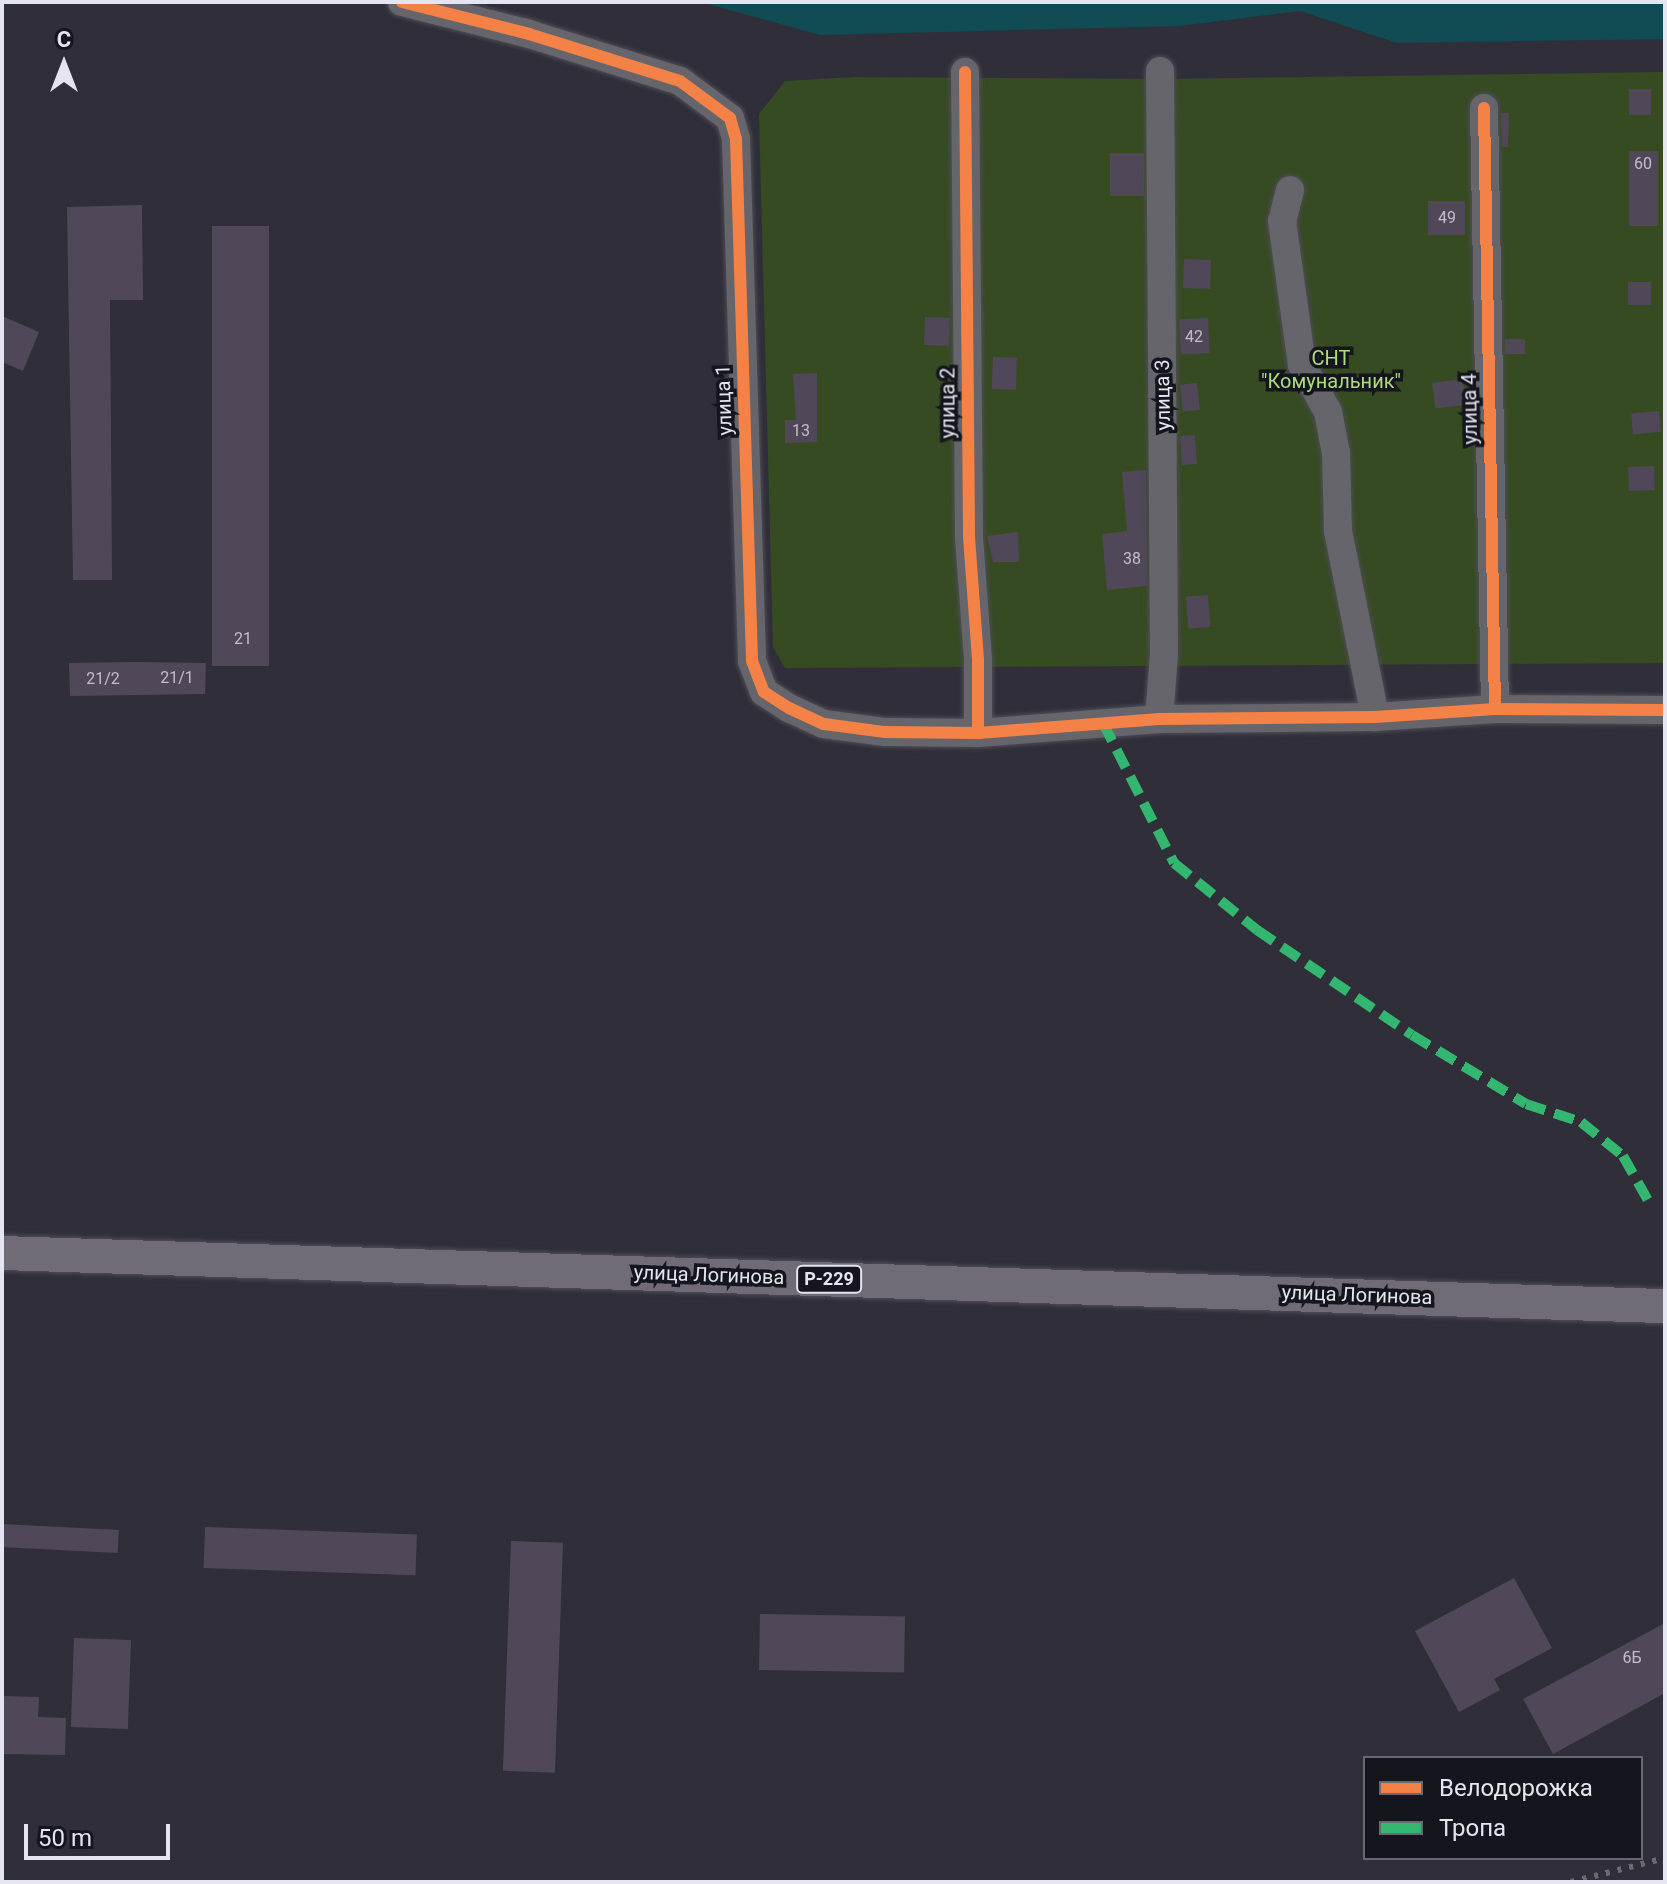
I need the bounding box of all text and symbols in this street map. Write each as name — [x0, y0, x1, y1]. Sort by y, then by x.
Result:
north arrow — [24, 24, 104, 104]
text: С — [57, 27, 71, 52]
house number: 60 — [1634, 154, 1652, 174]
house number: 49 — [1438, 208, 1456, 228]
house number: 42 — [1185, 327, 1203, 347]
park label: СНТ "Комунальник" — [1261, 347, 1401, 394]
street label: улица 3 — [1150, 359, 1176, 431]
street label: улица 1 — [711, 364, 737, 436]
street label: улица 2 — [936, 367, 960, 439]
street label: улица 4 — [1457, 373, 1483, 445]
house number: 13 — [792, 421, 810, 441]
house number: 38 — [1123, 549, 1141, 569]
house number: 21 — [234, 629, 252, 649]
house number: 21/1 — [160, 668, 194, 688]
house number: 21/2 — [86, 669, 120, 689]
street label: улица Логинова — [633, 1260, 785, 1290]
road number: Р-229 — [795, 1265, 863, 1293]
street label: улица Логинова — [1281, 1280, 1433, 1310]
house number: 6Б — [1622, 1648, 1642, 1668]
legend — [1363, 1756, 1643, 1860]
text: Велодорожка — [1439, 1774, 1593, 1802]
scale bar — [28, 1808, 174, 1858]
text: Тропа — [1439, 1814, 1506, 1842]
text: 50 m — [38, 1824, 92, 1852]

